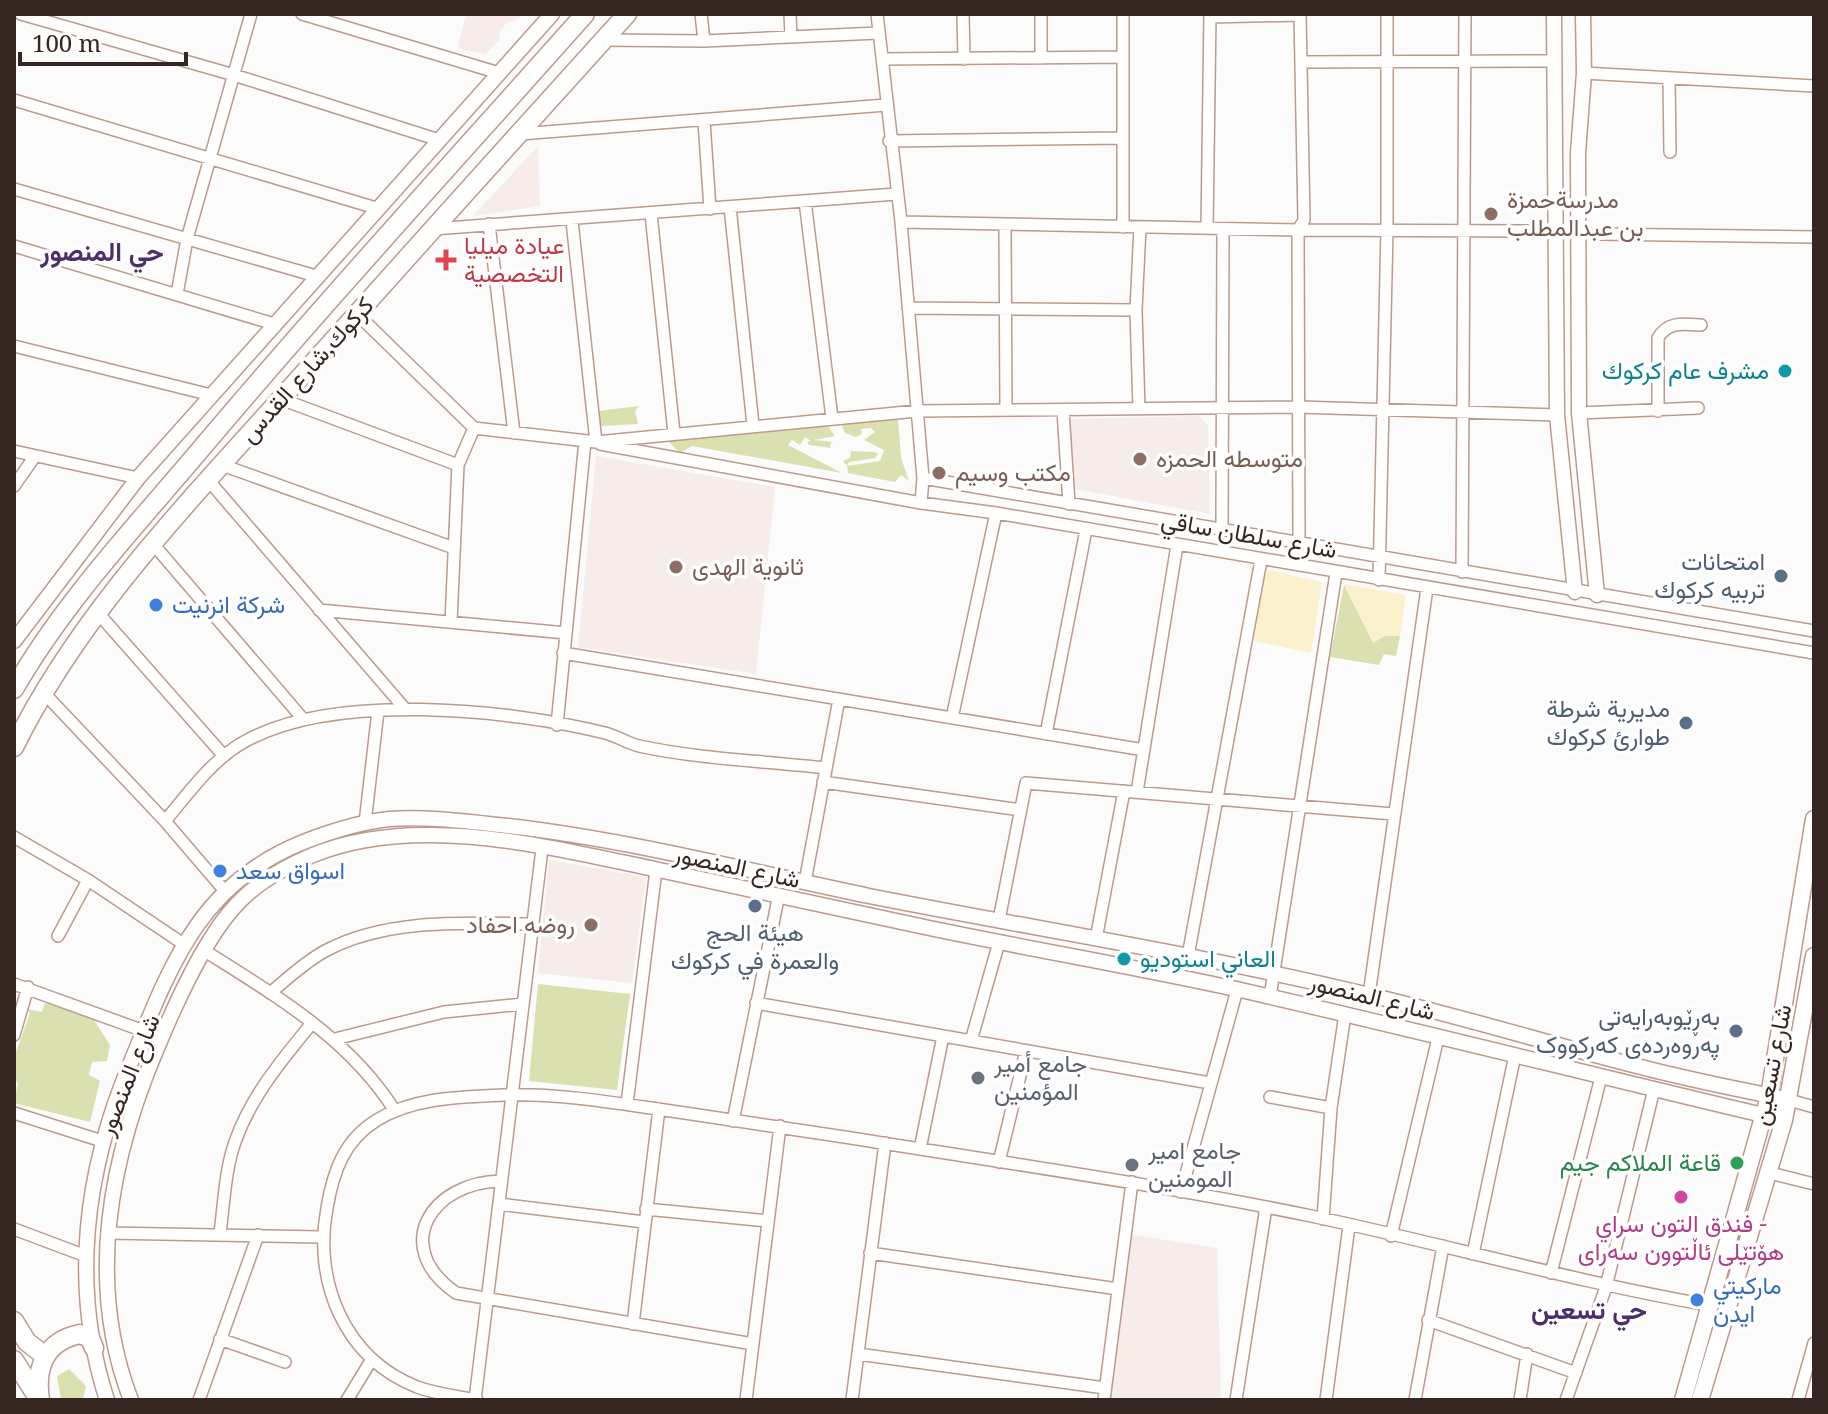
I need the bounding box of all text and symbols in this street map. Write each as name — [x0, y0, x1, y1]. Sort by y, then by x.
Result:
scale bar — [20, 16, 186, 66]
text: 100 m — [32, 26, 101, 59]
place label: مدرسةحمزة بن عبدالمطلب — [1507, 182, 1644, 243]
marker: مدرسةحمزة بن عبدالمطلب — [1482, 205, 1500, 223]
place label: عيادة ميليا التخصصية — [464, 228, 565, 289]
district label: حي المنصور — [39, 233, 164, 274]
marker: عيادة ميليا التخصصية — [435, 249, 457, 271]
street label: كركوك,شارع القدس — [231, 289, 381, 450]
place label: مشرف عام كركوك — [1602, 353, 1769, 387]
marker: مشرف عام كركوك — [1776, 362, 1794, 380]
place label: متوسطه الحمزه — [1156, 441, 1303, 474]
marker: متوسطه الحمزه — [1131, 450, 1149, 468]
place label: مكتب وسيم — [955, 455, 1071, 489]
marker: مكتب وسيم — [930, 464, 948, 482]
street label: شارع سلطان ساقي — [1158, 502, 1340, 569]
place label: امتحانات تربيه كركوك — [1654, 544, 1765, 605]
place label: ثانوية الهدى — [692, 549, 804, 582]
marker: ثانوية الهدى — [667, 558, 685, 576]
marker: امتحانات تربيه كركوك — [1772, 567, 1790, 585]
place label: شركة انرنيت — [172, 587, 285, 620]
marker: شركة انرنيت — [147, 596, 165, 614]
place label: مديرية شرطة طوارئ كركوك — [1546, 691, 1670, 752]
marker: مديرية شرطة طوارئ كركوك — [1677, 714, 1695, 732]
street label: شارع المنصور — [670, 836, 804, 896]
place label: اسواق سعد — [236, 853, 345, 886]
marker: اسواق سعد — [211, 862, 229, 880]
marker: هيئة الحج والعمرة في كركوك — [746, 897, 764, 915]
place label: روضه احفاد — [466, 907, 575, 940]
place label: هيئة الحج والعمرة في كركوك — [671, 915, 839, 980]
marker: روضه احفاد — [582, 916, 600, 934]
place label: العاني استوديو — [1140, 941, 1276, 978]
marker: العاني استوديو — [1115, 950, 1133, 968]
street label: شارع المنصور — [1305, 964, 1439, 1028]
place label: بەڕێوبەرایەتی پەروەردەی کەرکووک — [1536, 999, 1720, 1061]
street label: شارع تسعين — [1743, 1001, 1799, 1128]
street label: شارع المنصور — [88, 1009, 168, 1141]
marker: بەڕێوبەرایەتی پەروەردەی کەرکووک — [1727, 1022, 1745, 1040]
place label: جامع أمير المؤمنين — [993, 1046, 1087, 1107]
marker: جامع أمير المؤمنين — [969, 1069, 987, 1087]
place label: جامع امير المومنين — [1147, 1133, 1241, 1194]
place label: قاعة الملاكم جيم — [1560, 1145, 1721, 1179]
marker: قاعة الملاكم جيم — [1728, 1154, 1746, 1172]
marker: جامع امير المومنين — [1123, 1156, 1141, 1174]
marker: فندق التون سراي - هۆتێلی ئاڵتوون سەرای — [1672, 1188, 1690, 1206]
place label: فندق التون سراي - هۆتێلی ئاڵتوون سەرای — [1578, 1206, 1784, 1267]
place label: ماركيتي ايدن — [1713, 1268, 1782, 1329]
district label: حي تسعين — [1531, 1291, 1647, 1332]
marker: ماركيتي ايدن — [1688, 1291, 1706, 1309]

